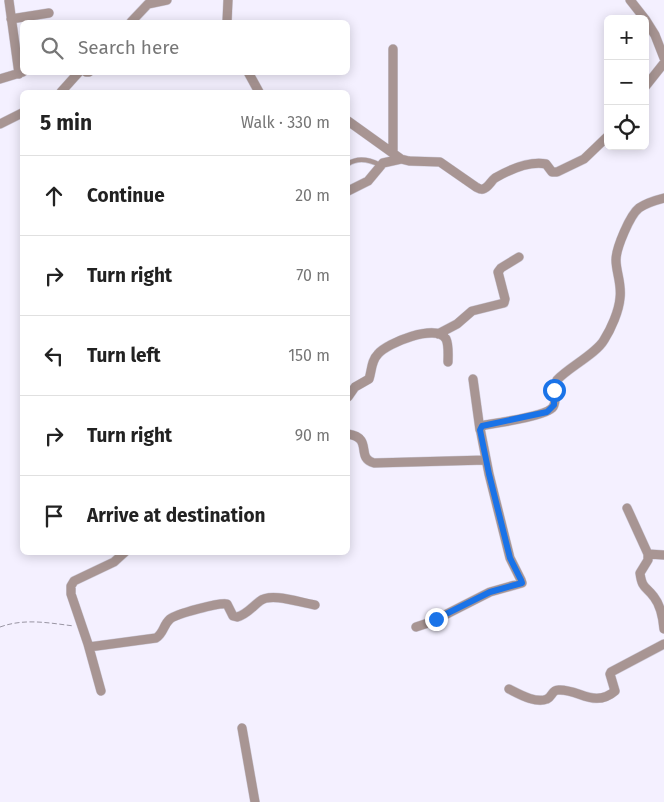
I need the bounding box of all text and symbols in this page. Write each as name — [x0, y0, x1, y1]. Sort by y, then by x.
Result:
map controls — [604, 15, 649, 150]
button: + — [604, 15, 649, 60]
search box — [20, 20, 350, 75]
icon: search — [38, 34, 66, 62]
text: Search here — [78, 36, 179, 59]
button: − — [604, 60, 649, 105]
button: locate — [604, 105, 649, 150]
text: 5 min — [40, 110, 92, 136]
text: Walk · 330 m — [241, 113, 330, 132]
icon: ahead — [40, 182, 68, 210]
text: Continue — [87, 184, 165, 207]
text: 20 m — [295, 186, 330, 205]
icon: right — [40, 262, 68, 290]
text: Turn right — [87, 264, 172, 287]
text: 70 m — [296, 266, 330, 285]
icon: left — [40, 342, 68, 370]
text: Turn left — [87, 344, 161, 367]
text: 150 m — [288, 346, 330, 365]
route start — [543, 379, 566, 402]
icon: right — [40, 422, 68, 450]
text: Turn right — [87, 424, 172, 447]
text: 90 m — [295, 426, 330, 445]
icon: arrive — [40, 502, 68, 530]
text: Arrive at destination — [87, 504, 266, 527]
route end — [425, 608, 448, 631]

